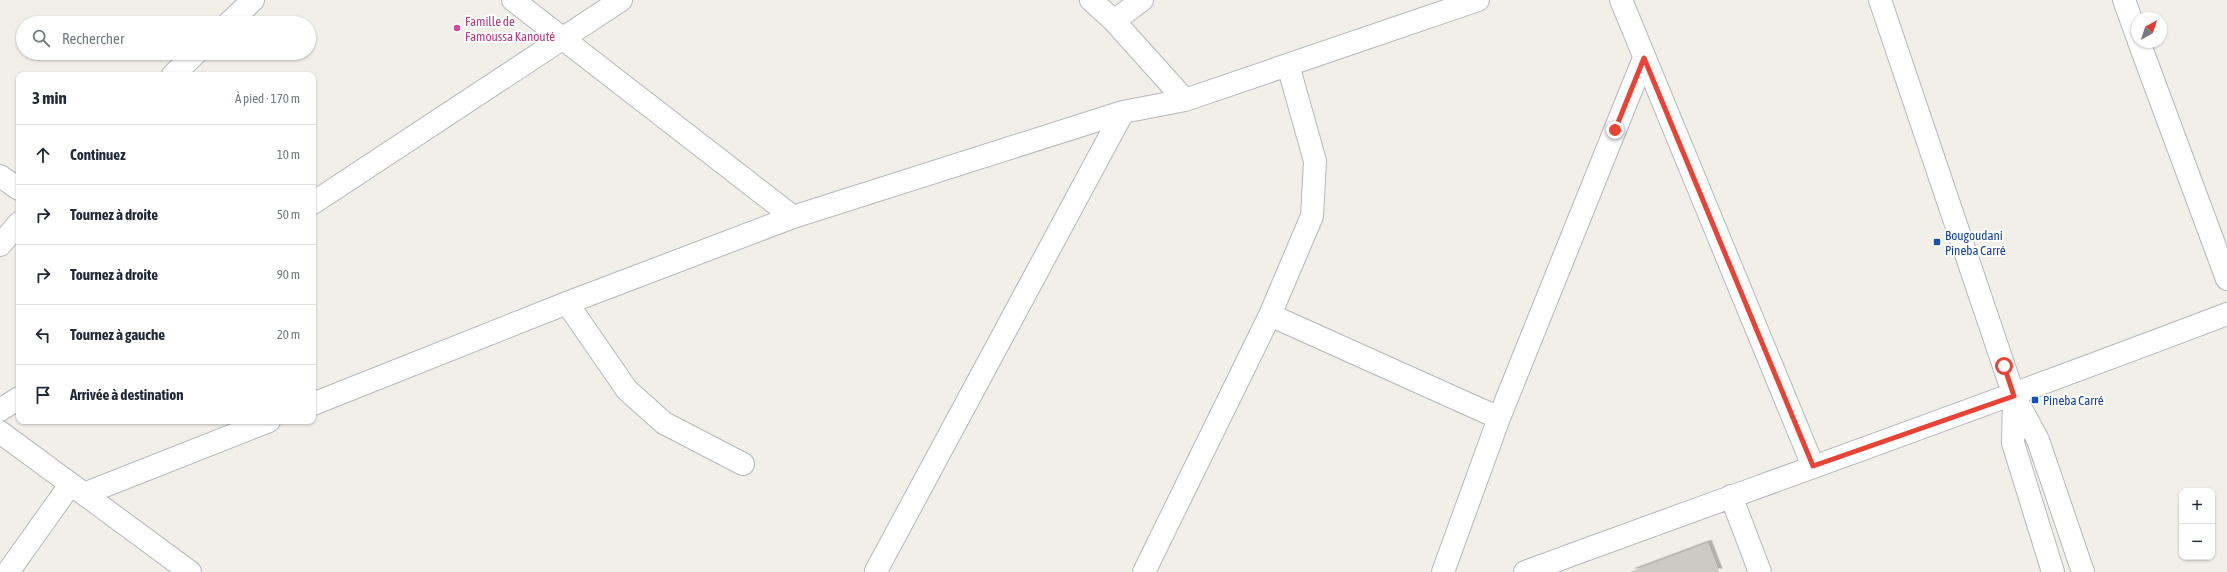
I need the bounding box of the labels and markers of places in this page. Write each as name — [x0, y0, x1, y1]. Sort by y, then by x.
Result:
place label: Famille de Famoussa Kanouté — [465, 14, 555, 44]
marker: Famille de Famoussa Kanouté — [452, 23, 462, 33]
place label: Bougoudani Pineba Carré — [1945, 228, 2006, 258]
marker: Bougoudani Pineba Carré — [1932, 237, 1942, 247]
place label: Pineba Carré — [2043, 393, 2104, 408]
marker: Pineba Carré — [2030, 395, 2040, 405]

